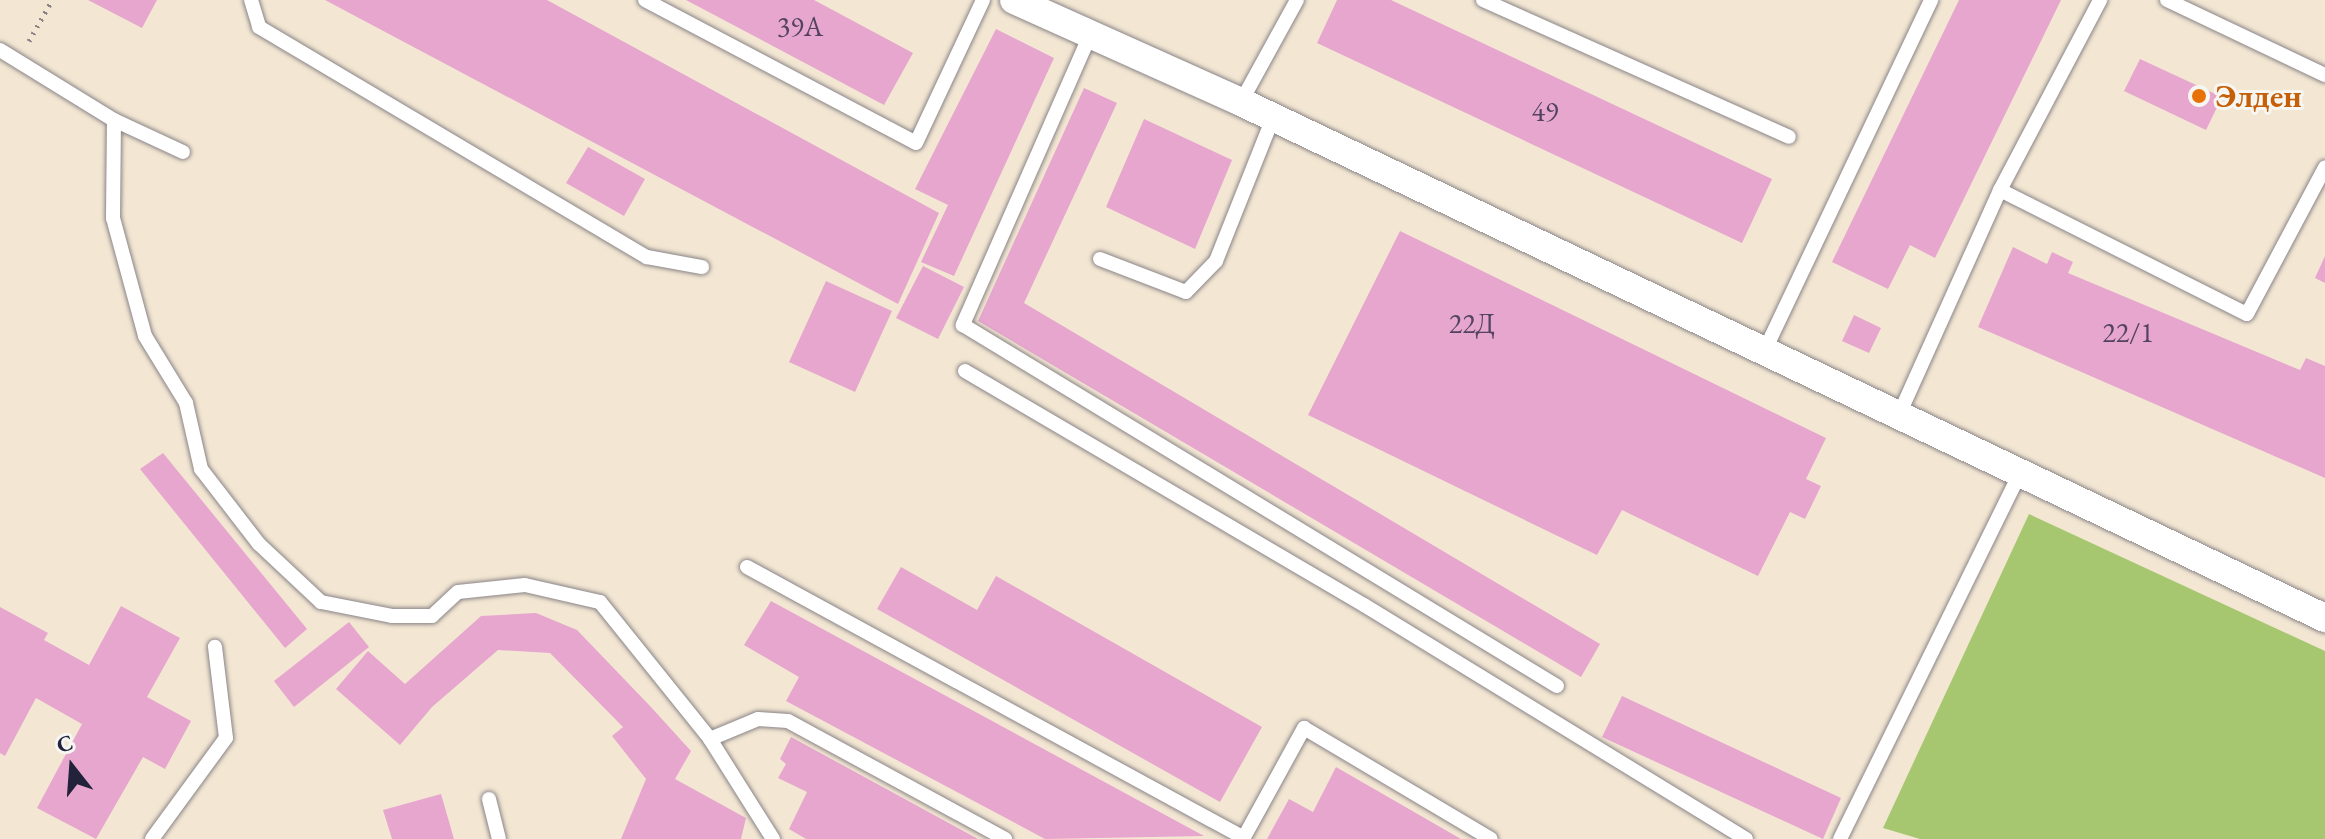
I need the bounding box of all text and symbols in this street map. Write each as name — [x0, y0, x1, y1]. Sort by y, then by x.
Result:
house number: 39А — [777, 9, 823, 43]
place label: Элден — [2215, 77, 2302, 115]
marker: Элден — [2190, 87, 2208, 105]
house number: 49 — [1532, 94, 1558, 128]
house number: 22Д — [1449, 306, 1495, 340]
house number: 22/1 — [2102, 315, 2154, 349]
north arrow — [32, 727, 112, 807]
text: С — [53, 727, 77, 760]

